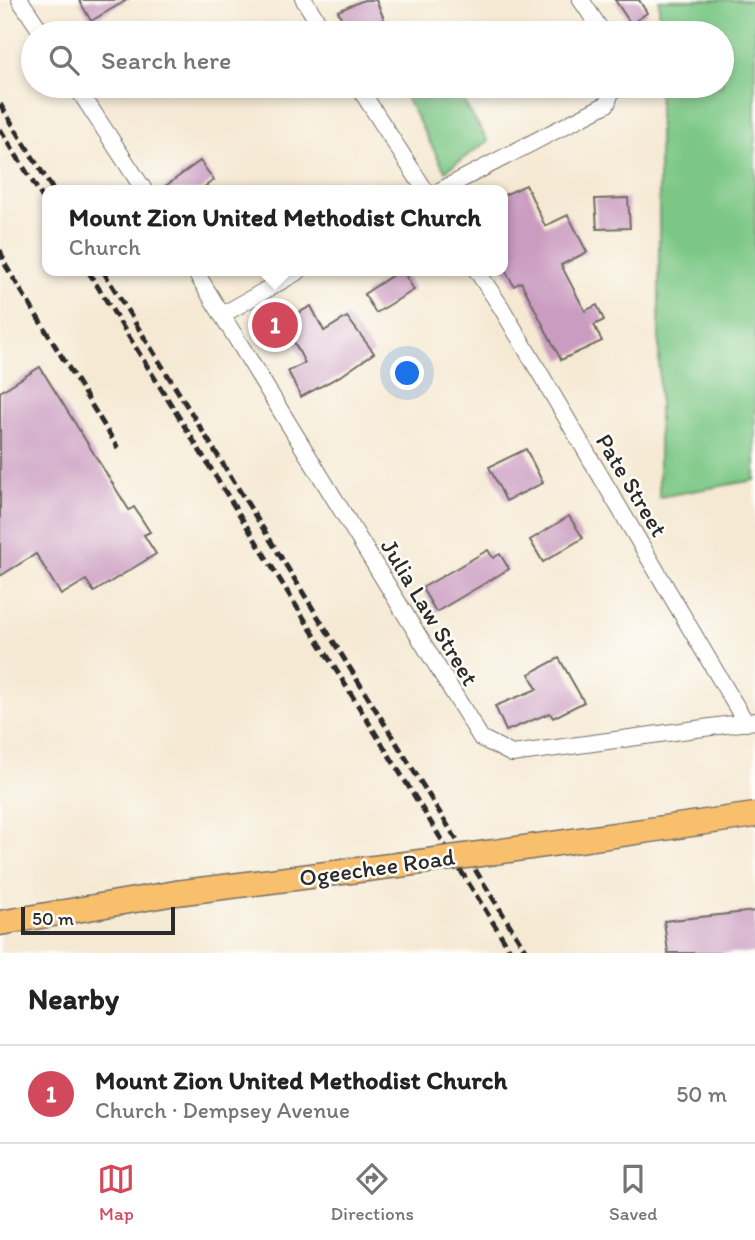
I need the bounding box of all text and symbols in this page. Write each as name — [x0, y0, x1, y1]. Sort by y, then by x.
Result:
search box — [21, 21, 734, 98]
icon: search — [45, 41, 83, 79]
text: Search here — [101, 44, 231, 76]
popup — [42, 185, 508, 276]
text: Mount Zion United Methodist Church — [69, 201, 481, 233]
text: Church — [69, 233, 141, 261]
pin: 1 — [252, 299, 298, 351]
your location — [390, 356, 424, 390]
street label: Pate Street — [590, 428, 674, 542]
street label: Julia Law Street — [375, 533, 485, 691]
street label: Ogeechee Road — [297, 842, 457, 892]
scale bar — [21, 904, 175, 936]
text: 50 m — [32, 907, 74, 930]
text: Nearby — [28, 980, 119, 1017]
text: Mount Zion United Methodist Church — [95, 1064, 507, 1096]
text: 1 — [46, 1080, 56, 1108]
text: 50 m — [676, 1080, 727, 1108]
text: Church · Dempsey Avenue — [95, 1096, 350, 1124]
tab: Map — [97, 1160, 135, 1225]
tab: Directions — [330, 1160, 414, 1225]
tab: Saved — [609, 1160, 657, 1225]

